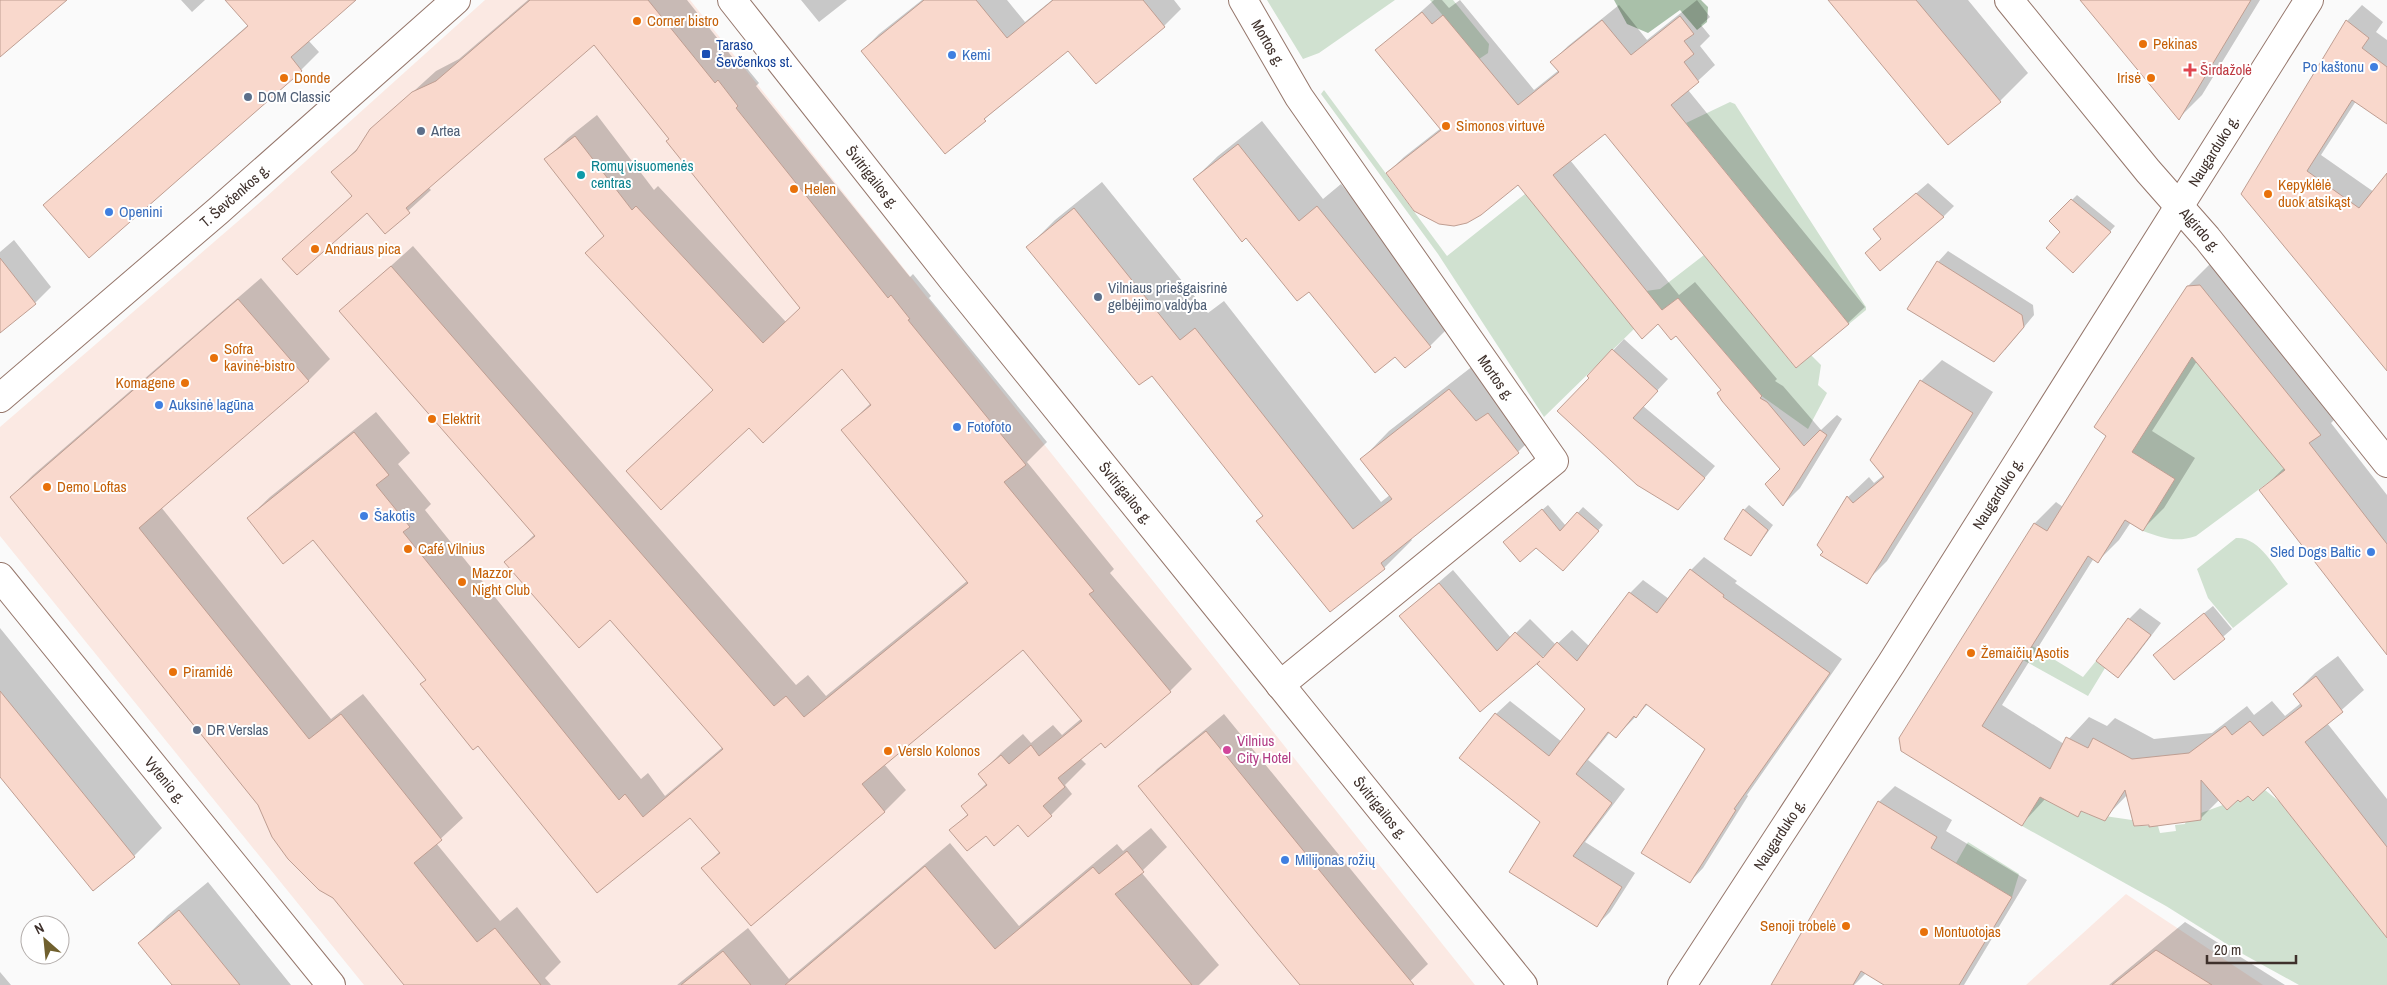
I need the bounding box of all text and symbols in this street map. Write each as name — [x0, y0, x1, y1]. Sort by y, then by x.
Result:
place label: Corner bistro — [647, 10, 719, 31]
marker: Corner bistro — [631, 15, 643, 27]
street label: Mortos g. — [1247, 16, 1290, 71]
place label: Pekinas — [2153, 33, 2197, 54]
place label: Taraso Ševčenkos st. — [716, 34, 793, 72]
marker: Pekinas — [2137, 38, 2149, 50]
place label: Kemi — [962, 44, 991, 65]
marker: Taraso Ševčenkos st. — [700, 48, 712, 60]
marker: Kemi — [946, 49, 958, 61]
place label: Po kaštonu — [2302, 56, 2364, 77]
place label: Širdažolė — [2200, 59, 2252, 80]
marker: Po kaštonu — [2368, 61, 2380, 73]
marker: Širdažolė — [2184, 64, 2196, 76]
place label: Donde — [294, 67, 330, 88]
place label: Irisė — [2117, 67, 2141, 88]
marker: Donde — [278, 72, 290, 84]
marker: Irisė — [2145, 72, 2157, 84]
place label: DOM Classic — [258, 86, 330, 107]
marker: DOM Classic — [242, 91, 254, 103]
street label: Naugarduko g. — [2183, 111, 2244, 191]
place label: Simonos virtuvė — [1456, 115, 1545, 136]
place label: Artea — [430, 120, 461, 141]
marker: Simonos virtuvė — [1440, 120, 1452, 132]
marker: Artea — [415, 125, 427, 137]
street label: Švitrigailos g. — [841, 141, 904, 213]
place label: Romų visuomenės centras — [591, 155, 694, 193]
street label: T. Ševčenkos g. — [195, 159, 274, 232]
marker: Romų visuomenės centras — [575, 169, 587, 181]
place label: Kepyklėlė duok atsikąst — [2278, 174, 2351, 212]
place label: Helen — [804, 178, 836, 199]
marker: Helen — [788, 183, 800, 195]
marker: Kepyklėlė duok atsikąst — [2262, 188, 2274, 200]
place label: Openini — [119, 201, 163, 222]
street label: Algirdo g. — [2174, 202, 2225, 257]
marker: Openini — [103, 206, 115, 218]
place label: Andriaus pica — [324, 238, 401, 259]
marker: Andriaus pica — [309, 243, 321, 255]
place label: Vilniaus priešgaisrinė gelbėjimo valdyba — [1108, 277, 1228, 315]
marker: Vilniaus priešgaisrinė gelbėjimo valdyba — [1092, 291, 1104, 303]
place label: Sofra kavinė-bistro — [224, 338, 295, 376]
street label: Mortos g. — [1473, 351, 1520, 405]
marker: Sofra kavinė-bistro — [208, 352, 220, 364]
place label: Komagene — [116, 372, 175, 393]
marker: Komagene — [179, 377, 191, 389]
place label: Auksinė lagūna — [168, 394, 254, 415]
marker: Auksinė lagūna — [153, 399, 165, 411]
place label: Elektrit — [442, 408, 481, 429]
marker: Elektrit — [426, 413, 438, 425]
place label: Fotofoto — [967, 416, 1012, 437]
marker: Fotofoto — [951, 421, 963, 433]
street label: Naugarduko g. — [1967, 454, 2028, 533]
street label: Švitrigailos g. — [1094, 457, 1158, 529]
place label: Demo Loftas — [57, 476, 127, 497]
marker: Demo Loftas — [41, 481, 53, 493]
place label: Šakotis — [374, 505, 415, 526]
marker: Šakotis — [358, 510, 370, 522]
place label: Café Vilnius — [418, 538, 485, 559]
place label: Sled Dogs Baltic — [2270, 541, 2361, 562]
marker: Café Vilnius — [402, 543, 414, 555]
marker: Sled Dogs Baltic — [2365, 546, 2377, 558]
place label: Mazzor Night Club — [472, 562, 530, 600]
marker: Mazzor Night Club — [456, 576, 468, 588]
place label: Žemaičių Ąsotis — [1981, 642, 2069, 663]
marker: Žemaičių Ąsotis — [1965, 647, 1977, 659]
place label: Piramidė — [183, 661, 233, 682]
marker: Piramidė — [167, 666, 179, 678]
place label: DR Verslas — [207, 719, 269, 740]
marker: DR Verslas — [191, 724, 203, 736]
place label: Vilnius City Hotel — [1237, 730, 1291, 768]
place label: Verslo Kolonos — [898, 740, 980, 761]
marker: Vilnius City Hotel — [1221, 744, 1233, 756]
marker: Verslo Kolonos — [882, 745, 894, 757]
street label: Vytenio g. — [140, 752, 191, 808]
street label: Švitrigailos g. — [1349, 772, 1412, 844]
street label: Naugarduko g. — [1748, 795, 1810, 874]
place label: Milijonas rožių — [1295, 849, 1375, 870]
marker: Milijonas rožių — [1279, 854, 1291, 866]
north arrow — [20, 915, 70, 965]
place label: Senoji trobelė — [1760, 915, 1836, 936]
text: N — [31, 919, 47, 938]
marker: Senoji trobelė — [1840, 920, 1852, 932]
place label: Montuotojas — [1934, 921, 2001, 942]
marker: Montuotojas — [1918, 926, 1930, 938]
scale bar — [2207, 932, 2296, 964]
text: 20 m — [2214, 939, 2241, 960]

